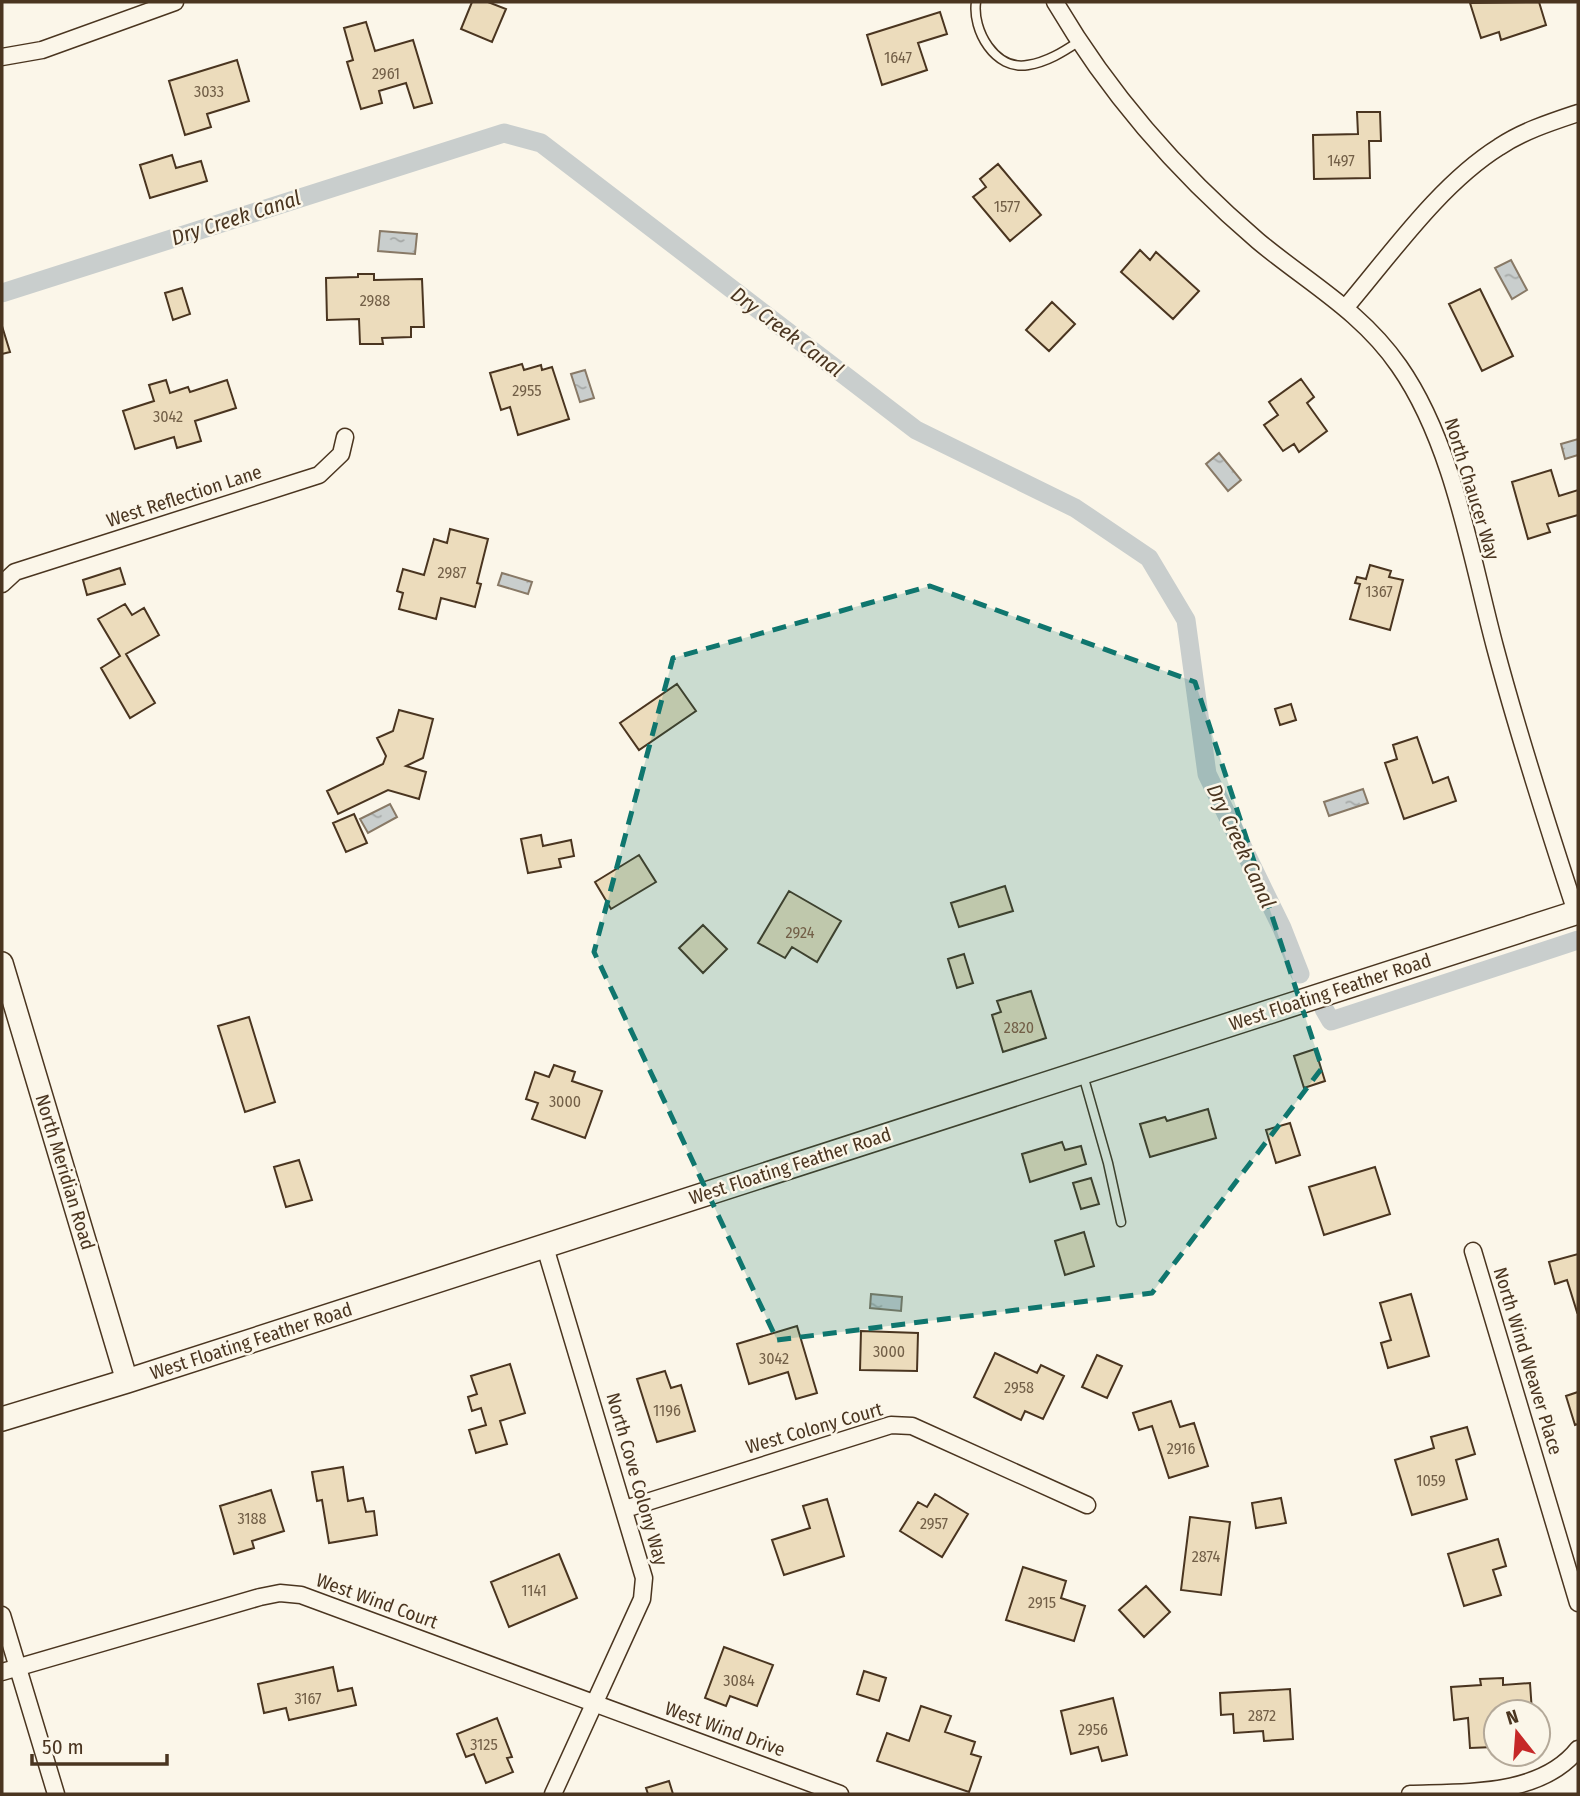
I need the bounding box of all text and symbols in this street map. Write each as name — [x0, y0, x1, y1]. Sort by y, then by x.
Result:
house number: 1647 — [884, 48, 913, 67]
house number: 2961 — [372, 64, 400, 83]
house number: 3033 — [194, 82, 224, 101]
house number: 1497 — [1327, 151, 1355, 170]
water label: Dry Creek Canal — [168, 185, 304, 251]
house number: 1577 — [994, 197, 1021, 216]
water label: Dry Creek Canal — [726, 281, 848, 383]
house number: 2988 — [360, 291, 390, 310]
house number: 2955 — [512, 381, 542, 400]
house number: 3042 — [153, 407, 183, 426]
street label: North Chaucer Way — [1440, 415, 1505, 563]
street label: West Reflection Lane — [103, 460, 265, 532]
house number: 2987 — [438, 563, 467, 582]
house number: 1367 — [1365, 582, 1393, 601]
water label: Dry Creek Canal — [1201, 780, 1281, 912]
house number: 2924 — [786, 923, 815, 942]
street label: West Floating Feather Road — [1226, 948, 1434, 1036]
house number: 2820 — [1004, 1018, 1034, 1037]
street label: North Meridian Road — [30, 1092, 100, 1252]
house number: 3000 — [549, 1092, 581, 1111]
street label: West Floating Feather Road — [686, 1122, 894, 1210]
street label: North Wind Weaver Place — [1489, 1264, 1567, 1458]
street label: West Floating Feather Road — [147, 1297, 355, 1385]
house number: 3000 — [873, 1342, 905, 1361]
house number: 3042 — [759, 1349, 789, 1368]
house number: 2958 — [1004, 1378, 1034, 1397]
street label: North Cove Colony Way — [601, 1390, 673, 1568]
street label: West Colony Court — [743, 1397, 886, 1459]
house number: 1196 — [653, 1401, 681, 1420]
house number: 2916 — [1167, 1439, 1195, 1458]
house number: 1059 — [1416, 1471, 1446, 1490]
house number: 3188 — [237, 1509, 267, 1528]
house number: 2957 — [920, 1514, 949, 1533]
house number: 2874 — [1192, 1547, 1221, 1566]
street label: West Wind Court — [313, 1568, 442, 1634]
house number: 1141 — [521, 1581, 547, 1600]
house number: 2915 — [1028, 1593, 1056, 1612]
house number: 3084 — [723, 1671, 755, 1690]
house number: 3167 — [294, 1689, 322, 1708]
street label: West Wind Drive — [662, 1697, 788, 1761]
north arrow — [1482, 1698, 1552, 1768]
text: N — [1503, 1705, 1521, 1730]
house number: 2872 — [1248, 1706, 1276, 1725]
house number: 2956 — [1078, 1720, 1108, 1739]
scale bar — [32, 1722, 166, 1766]
text: 50 m — [42, 1734, 84, 1760]
house number: 3125 — [470, 1735, 498, 1754]

